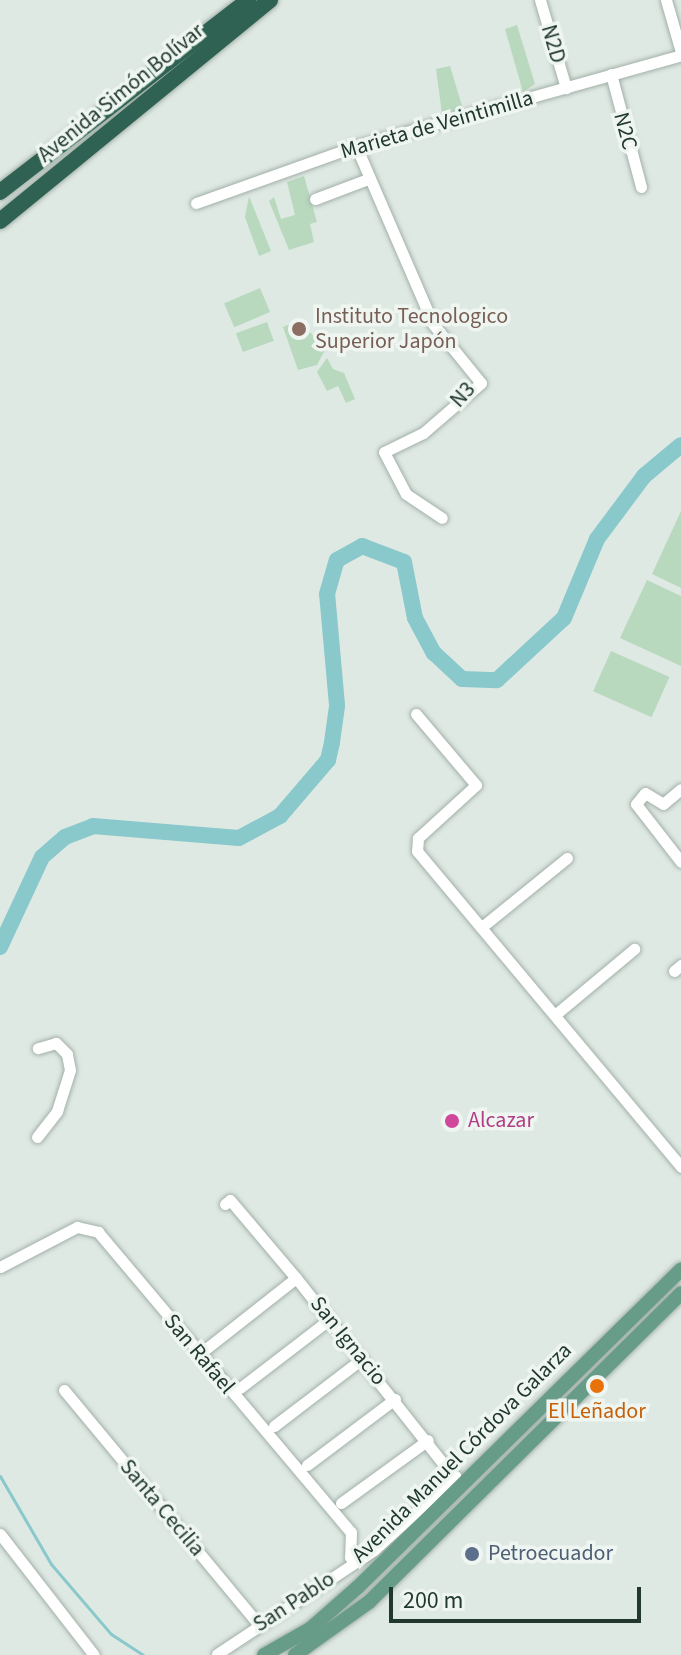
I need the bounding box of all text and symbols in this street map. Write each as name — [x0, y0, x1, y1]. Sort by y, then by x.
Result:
street label: Avenida Simón Bolívar — [33, 18, 209, 168]
street label: N2D — [535, 22, 571, 66]
street label: Marieta de Veintimilla — [338, 85, 536, 165]
street label: N2C — [607, 109, 643, 153]
place label: Instituto Tecnologico Superior Japón — [315, 303, 508, 354]
marker: Instituto Tecnologico Superior Japón — [290, 320, 308, 338]
street label: N3 — [445, 377, 481, 413]
place label: Alcazar — [468, 1108, 534, 1134]
marker: Alcazar — [443, 1112, 461, 1130]
street label: San Ignacio — [304, 1291, 392, 1391]
street label: San Rafael — [158, 1309, 240, 1399]
street label: Avenida Manuel Córdova Galarza — [347, 1338, 577, 1568]
marker: El Leñador — [588, 1377, 606, 1395]
place label: El Leñador — [548, 1399, 646, 1425]
street label: Santa Cecilia — [114, 1454, 210, 1562]
place label: Petroecuador — [488, 1541, 613, 1567]
marker: Petroecuador — [463, 1545, 481, 1563]
street label: San Pablo — [248, 1566, 340, 1638]
scale bar — [393, 1571, 645, 1621]
text: 200 m — [403, 1583, 463, 1618]

